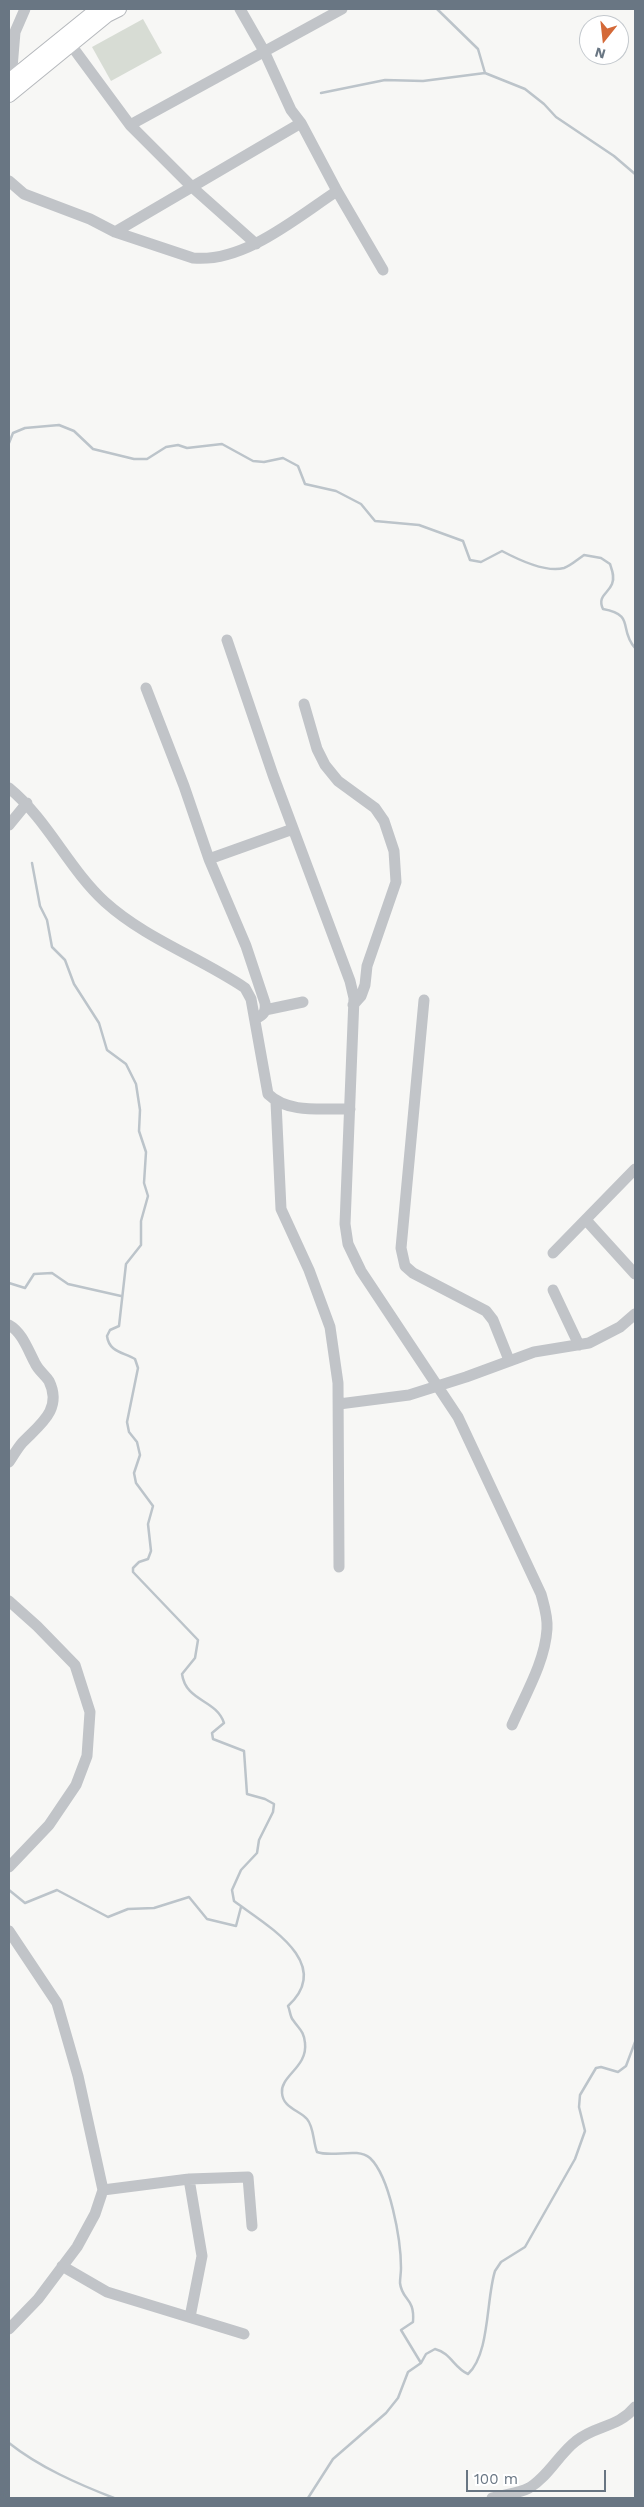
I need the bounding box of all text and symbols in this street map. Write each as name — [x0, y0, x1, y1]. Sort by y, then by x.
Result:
north arrow — [579, 15, 629, 65]
text: N — [593, 44, 607, 63]
scale bar — [469, 2460, 609, 2492]
text: 100 m — [474, 2470, 518, 2488]

